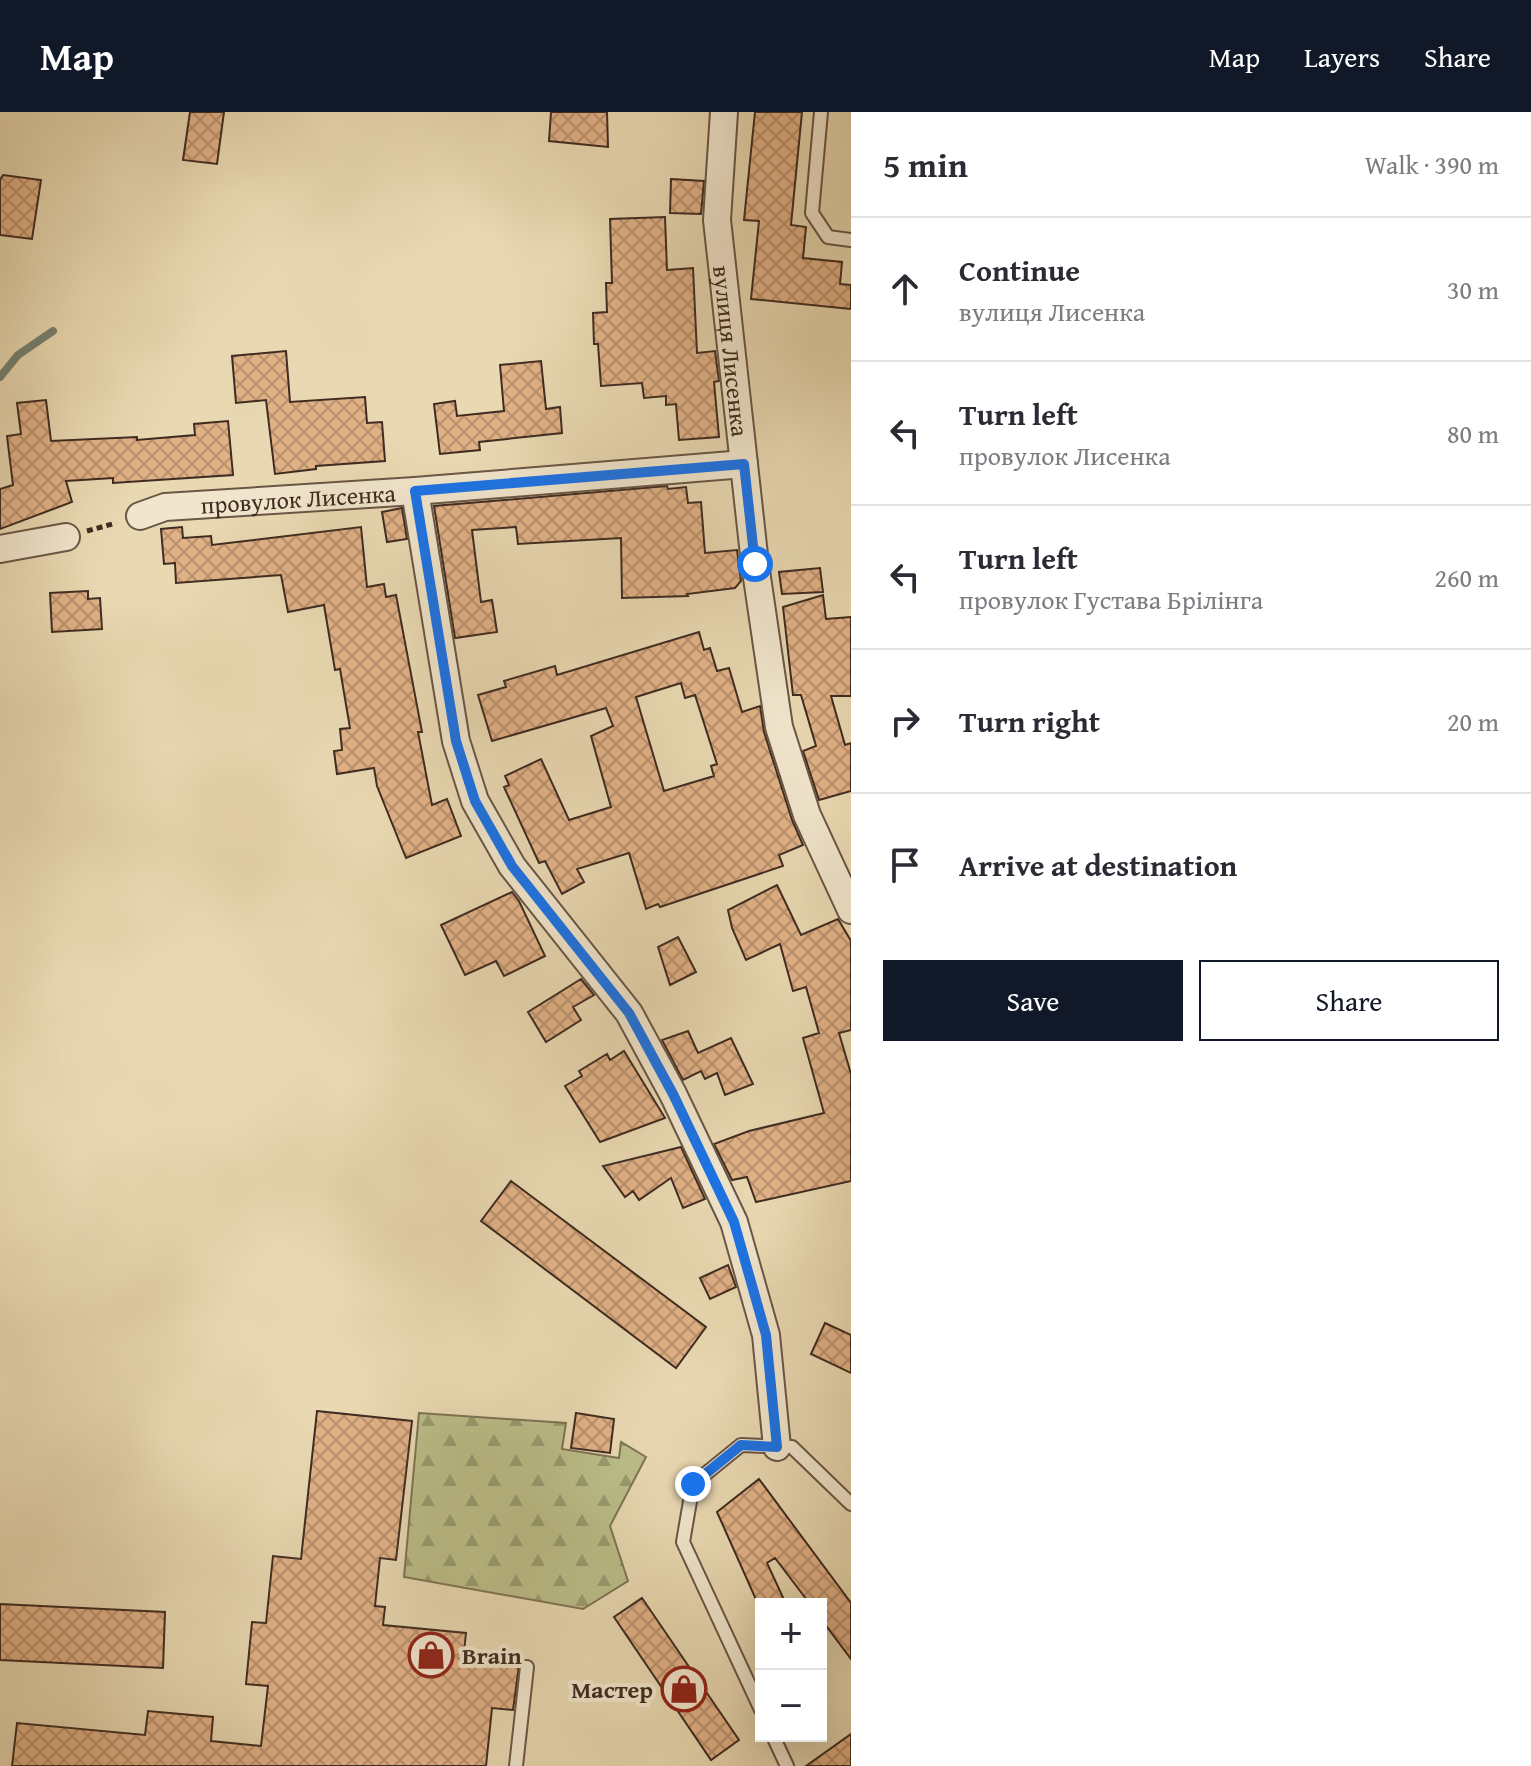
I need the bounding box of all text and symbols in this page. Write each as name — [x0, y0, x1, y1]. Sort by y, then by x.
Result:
text: Map — [40, 28, 114, 84]
text: Map — [1209, 36, 1260, 77]
text: Layers — [1304, 36, 1380, 77]
text: Share — [1424, 36, 1491, 77]
text: 5 min — [883, 140, 968, 189]
text: Walk · 390 m — [1365, 145, 1499, 184]
text: Continue — [959, 248, 1080, 292]
street label: вулиця Лисенка — [705, 264, 758, 439]
icon: ahead — [883, 267, 927, 311]
text: 30 m — [1447, 270, 1499, 309]
text: вулиця Лисенка — [959, 292, 1145, 331]
text: Turn left — [959, 392, 1078, 436]
icon: left — [883, 411, 927, 455]
text: 80 m — [1447, 414, 1499, 453]
text: провулок Лисенка — [959, 436, 1171, 475]
street label: провулок Лисенка — [200, 475, 397, 522]
text: Turn left — [959, 536, 1078, 580]
route start — [737, 546, 773, 582]
icon: left — [883, 555, 927, 599]
text: 260 m — [1434, 558, 1499, 597]
text: провулок Густава Брілінга — [959, 580, 1263, 619]
icon: right — [883, 699, 927, 743]
text: Turn right — [959, 699, 1100, 743]
text: 20 m — [1447, 702, 1499, 741]
icon: arrive — [883, 843, 927, 887]
text: Arrive at destination — [959, 843, 1237, 887]
button: Save — [883, 960, 1183, 1041]
button: Share — [1199, 960, 1499, 1041]
route end — [675, 1466, 711, 1502]
map controls — [755, 1598, 827, 1742]
button: + — [755, 1598, 827, 1670]
shop icon: Brain — [407, 1631, 455, 1679]
place label: Brain — [462, 1638, 522, 1673]
shop icon: Мастер — [660, 1665, 708, 1713]
button: − — [755, 1670, 827, 1742]
place label: Мастер — [571, 1672, 653, 1707]

